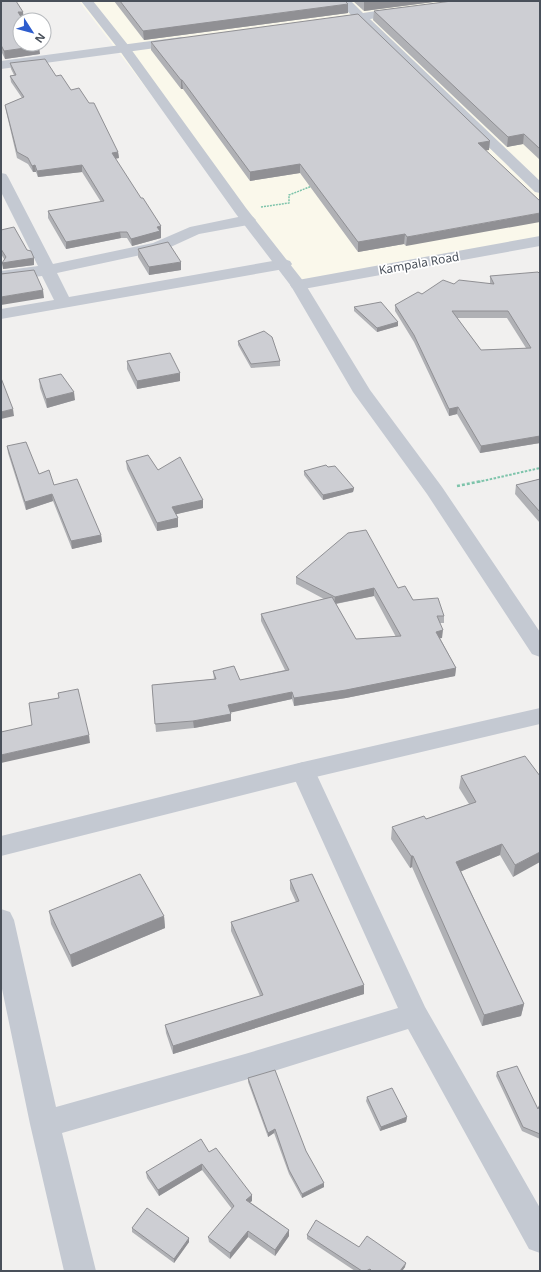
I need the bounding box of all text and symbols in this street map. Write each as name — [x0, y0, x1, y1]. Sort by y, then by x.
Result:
north arrow — [12, 12, 52, 52]
text: N — [32, 30, 49, 46]
street label: Kampala Road — [378, 248, 460, 278]

